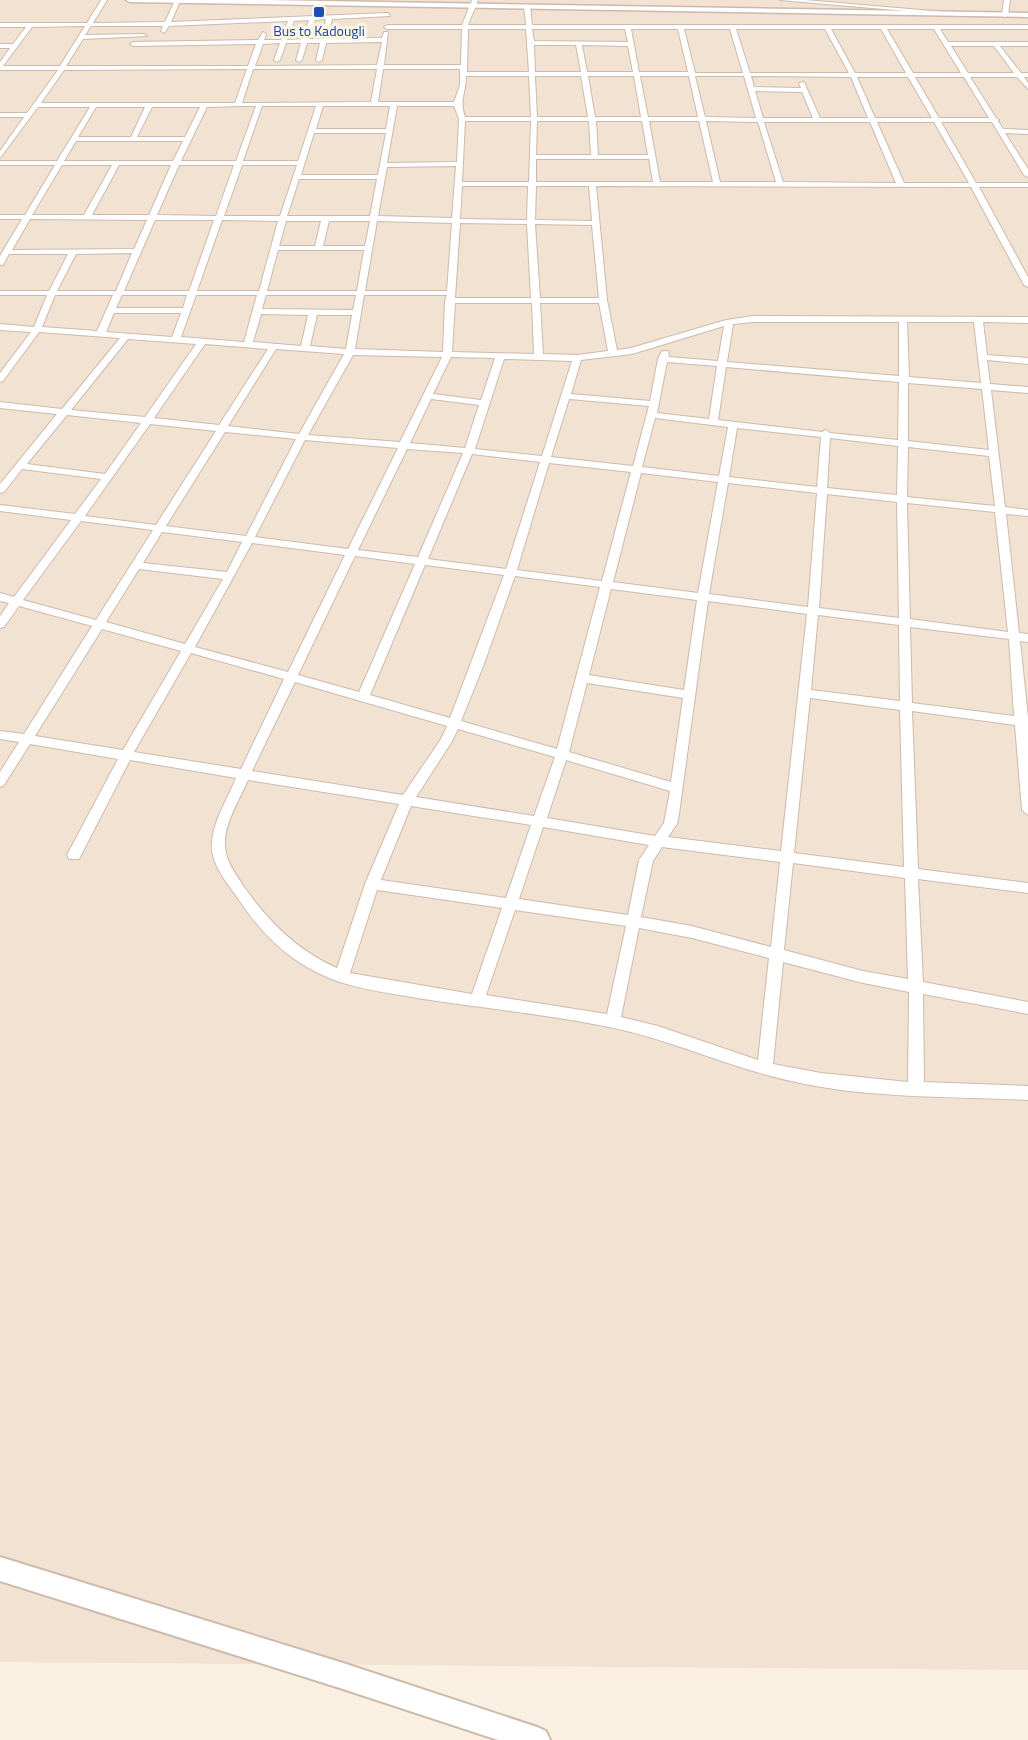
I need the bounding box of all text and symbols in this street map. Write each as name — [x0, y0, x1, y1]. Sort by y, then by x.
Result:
marker: Bus to Kadougli — [312, 5, 326, 19]
place label: Bus to Kadougli — [273, 20, 365, 41]

